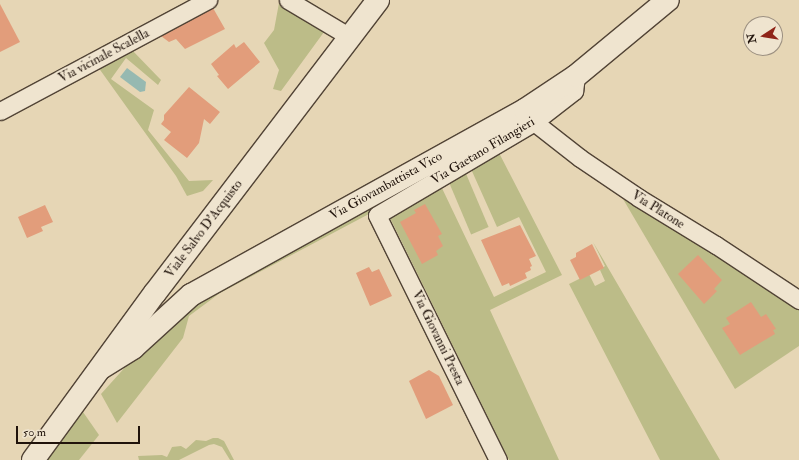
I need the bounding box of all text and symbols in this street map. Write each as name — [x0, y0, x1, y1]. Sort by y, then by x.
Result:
north arrow — [743, 16, 783, 56]
street label: Via vicinale Scalella — [56, 26, 152, 86]
text: N — [744, 32, 759, 45]
street label: Via Gaetano Filangieri — [428, 114, 538, 188]
street label: Via Giovambattista Vico — [327, 149, 445, 223]
street label: Viale Salvo D'Acquisto — [162, 177, 246, 281]
street label: Via Platone — [629, 188, 687, 232]
street label: Via Giovanni Presta — [408, 288, 468, 388]
scale bar — [18, 418, 142, 444]
text: 50 m — [23, 425, 46, 440]

